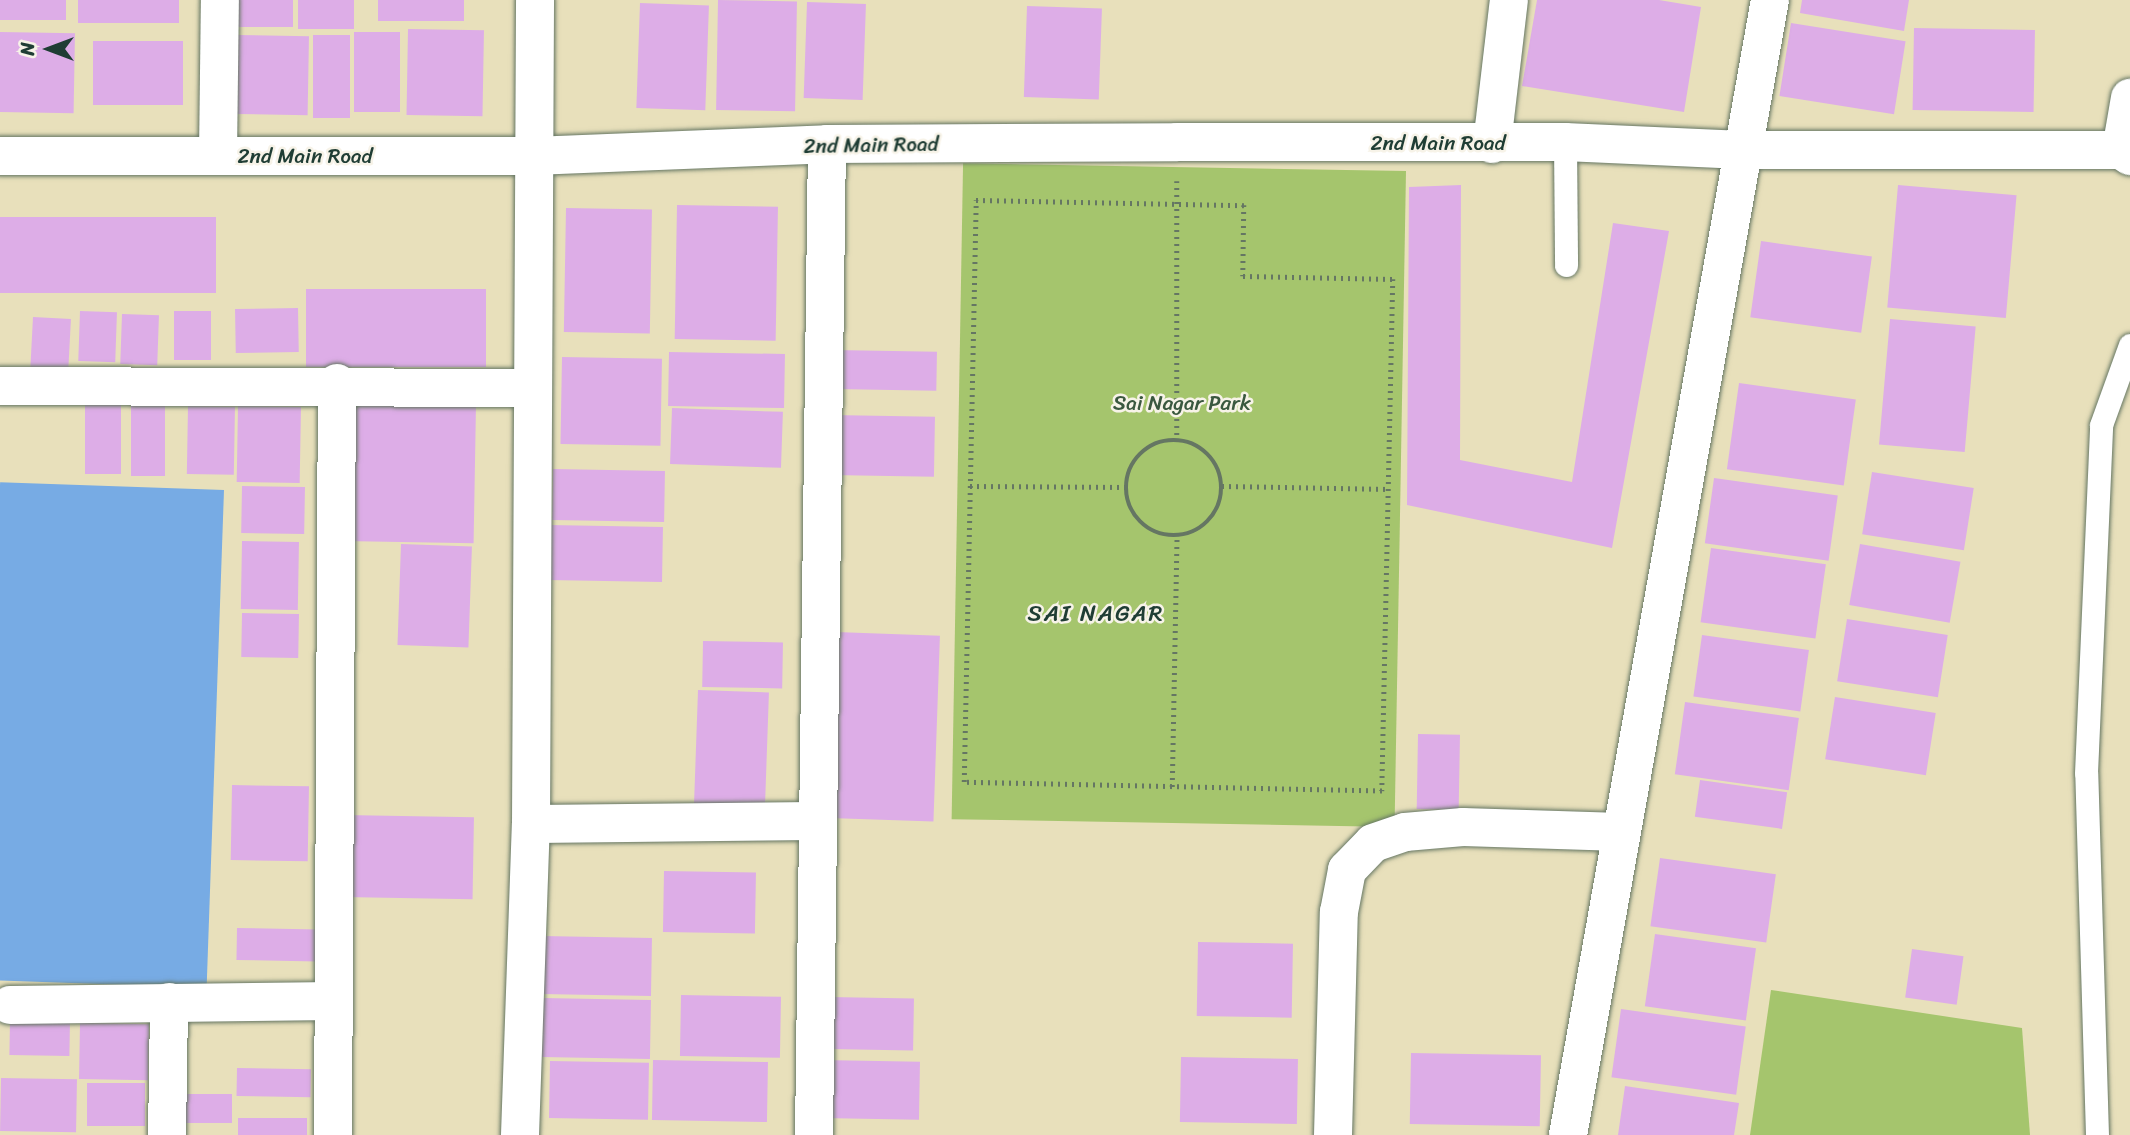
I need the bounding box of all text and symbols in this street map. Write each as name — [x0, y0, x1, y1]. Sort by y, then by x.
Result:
north arrow — [14, 14, 84, 84]
text: N — [11, 42, 44, 56]
street label: 2nd Main Road — [1370, 130, 1506, 156]
street label: 2nd Main Road — [803, 131, 939, 159]
street label: 2nd Main Road — [237, 143, 373, 169]
park label: Sai Nagar Park — [1113, 390, 1251, 416]
district label: SAI NAGAR — [1030, 600, 1162, 628]

